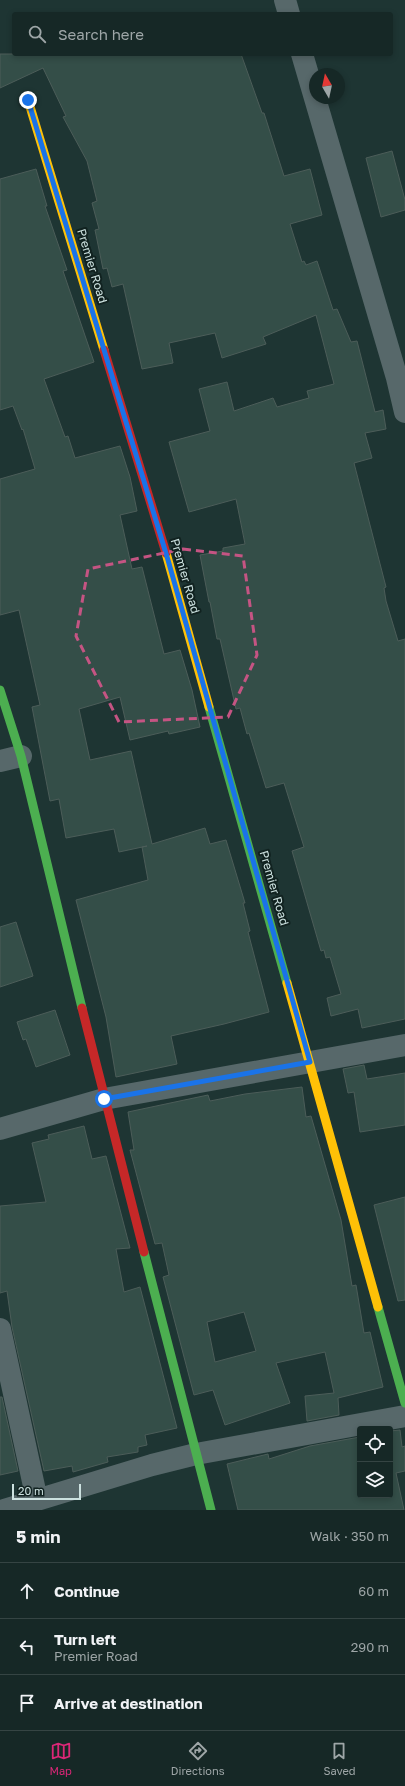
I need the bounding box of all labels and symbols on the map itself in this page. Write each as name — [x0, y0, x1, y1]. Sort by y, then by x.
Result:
north arrow — [309, 68, 345, 104]
route end — [19, 91, 37, 109]
street label: Premier Road — [74, 227, 111, 305]
street label: Premier Road — [168, 537, 203, 615]
street label: Premier Road — [257, 849, 292, 927]
route start — [95, 1090, 113, 1108]
scale bar — [12, 1482, 81, 1501]

